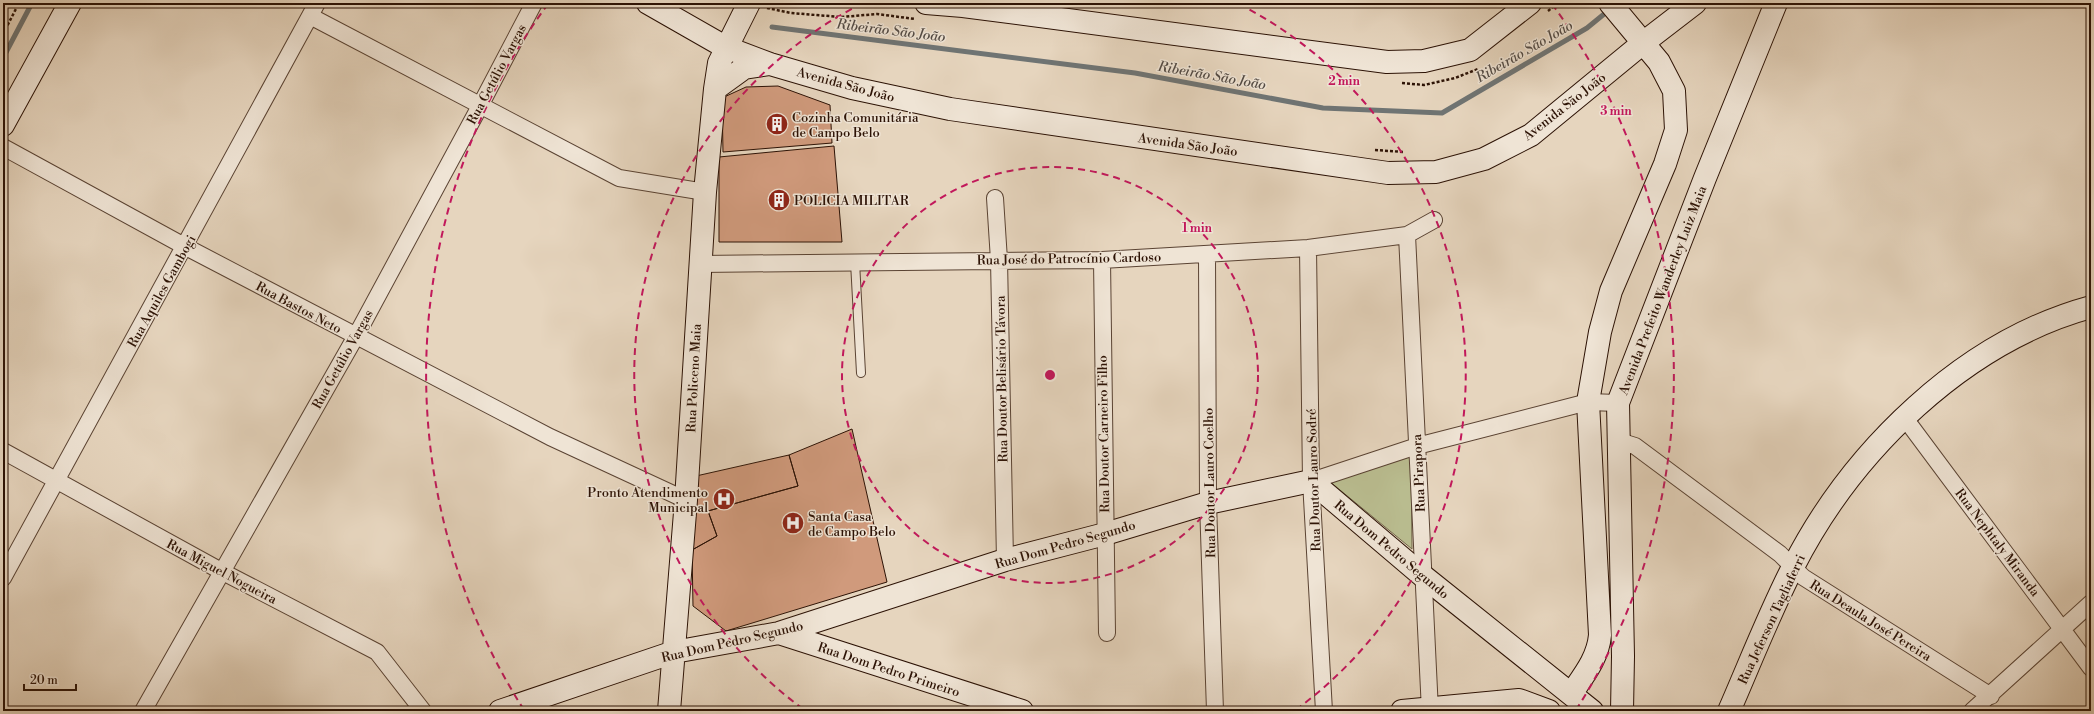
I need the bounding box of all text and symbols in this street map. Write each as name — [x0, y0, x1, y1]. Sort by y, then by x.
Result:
water label: Ribeirão São João — [835, 15, 946, 47]
water label: Ribeirão São João — [1472, 17, 1576, 88]
street label: Rua Getúlio Vargas — [464, 21, 530, 127]
water label: Ribeirão São João — [1155, 57, 1267, 94]
street label: Avenida São João — [794, 64, 896, 106]
street label: Avenida São João — [1519, 70, 1609, 145]
text: 2 min — [1328, 74, 1360, 89]
text: 3 min — [1600, 104, 1632, 119]
place label: Cozinha Comunitária de Campo Belo — [792, 110, 919, 141]
building icon: Cozinha Comunitária de Campo Belo — [764, 111, 790, 137]
street label: Avenida São João — [1136, 130, 1239, 160]
street label: Avenida Prefeito Wanderley Luiz Maia — [1615, 183, 1710, 398]
building icon: POLICIA MILITAR — [766, 187, 792, 213]
place label: POLICIA MILITAR — [794, 193, 910, 209]
text: 1 min — [1182, 221, 1213, 236]
street label: Rua Aquiles Gambogi — [124, 232, 199, 351]
street label: Rua José do Patrocínio Cardoso — [977, 249, 1161, 269]
street label: Rua Bastos Neto — [253, 278, 344, 337]
street label: Rua Doutor Belisário Távora — [993, 295, 1011, 463]
street label: Rua Getúlio Vargas — [309, 307, 377, 412]
street label: Rua Policeno Maia — [683, 323, 705, 433]
street label: Rua Doutor Carneiro Filho — [1095, 355, 1113, 513]
centre of rings — [1043, 368, 1057, 382]
street label: Rua Doutor Lauro Coelho — [1201, 408, 1219, 558]
street label: Rua Doutor Lauro Sodré — [1303, 408, 1324, 552]
street label: Rua Pirapora — [1409, 433, 1429, 512]
place label: Pronto Atendimento Municipal — [587, 485, 708, 516]
hospital icon: Pronto Atendimento Municipal — [711, 486, 737, 512]
street label: Rua Nephtaly Miranda — [1951, 486, 2043, 600]
street label: Rua Dom Pedro Segundo — [1331, 497, 1452, 603]
place label: Santa Casa de Campo Belo — [808, 509, 896, 540]
hospital icon: Santa Casa de Campo Belo — [780, 510, 806, 536]
street label: Rua Dom Pedro Segundo — [993, 517, 1137, 573]
street label: Rua Miguel Nogueira — [164, 536, 280, 608]
street label: Rua Jeferson Tagliaferri — [1735, 552, 1809, 687]
street label: Rua Deaula José Pereira — [1807, 577, 1935, 665]
street label: Rua Dom Pedro Segundo — [660, 618, 805, 666]
street label: Rua Dom Pedro Primeiro — [816, 639, 962, 701]
scale bar — [24, 666, 76, 692]
text: 20 m — [30, 673, 58, 688]

